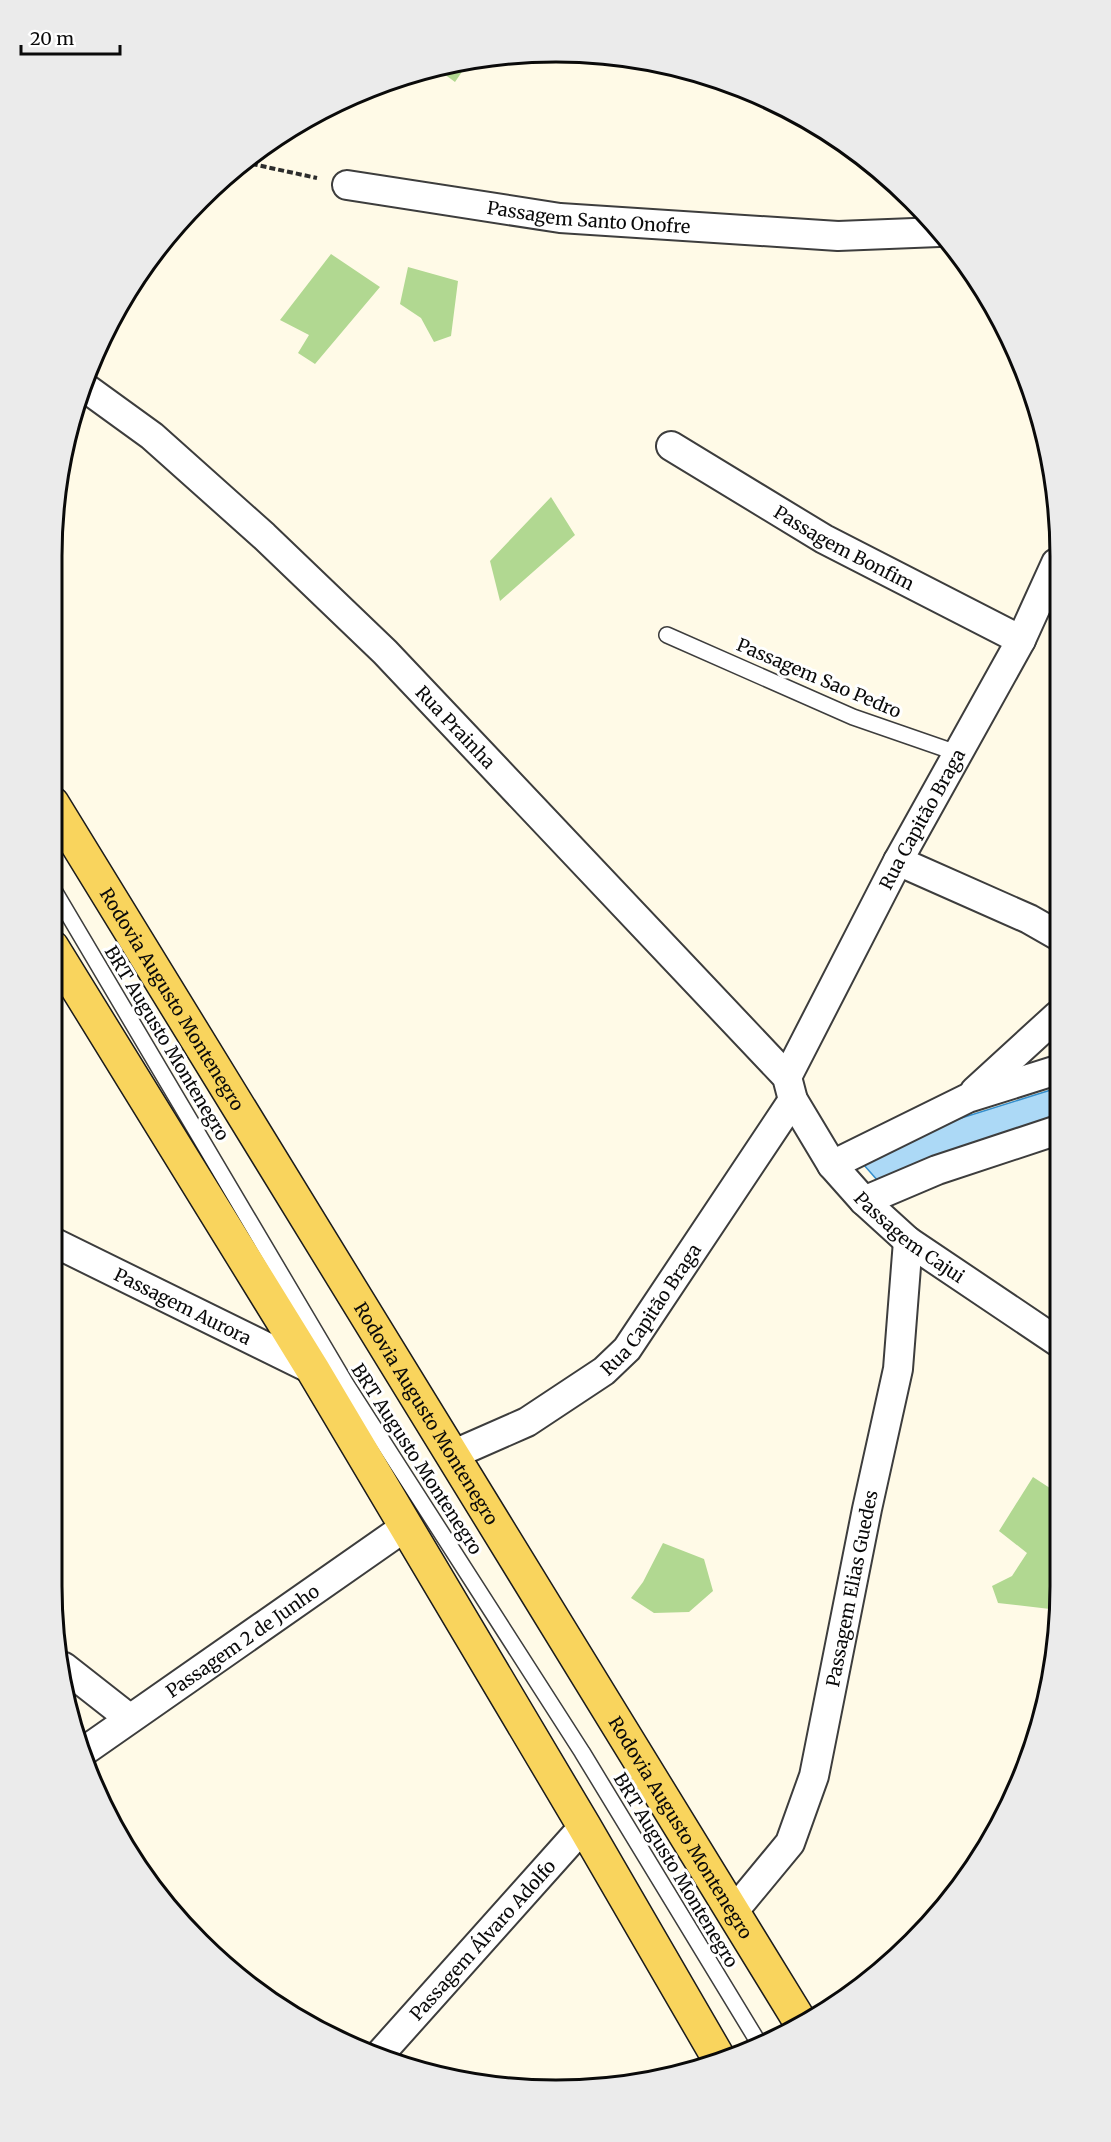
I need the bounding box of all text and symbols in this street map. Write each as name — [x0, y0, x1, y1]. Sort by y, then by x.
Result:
scale bar — [21, 18, 120, 56]
text: 20 m — [30, 27, 74, 50]
street label: Passagem Santo Onofre — [485, 195, 691, 238]
street label: Passagem Bonfim — [770, 500, 919, 595]
street label: Passagem Sao Pedro — [733, 633, 905, 723]
street label: Rua Prainha — [411, 680, 501, 773]
street label: Rua Capitão Braga — [874, 744, 970, 893]
street label: Rodovia Augusto Montenegro — [95, 883, 249, 1115]
street label: BRT Augusto Montenegro — [100, 941, 234, 1145]
street label: Passagem Cajui — [849, 1187, 969, 1288]
street label: Rua Capitão Braga — [595, 1239, 706, 1380]
street label: Passagem Aurora — [111, 1262, 256, 1350]
street label: Rodovia Augusto Montenegro — [350, 1298, 504, 1529]
street label: BRT Augusto Montenegro — [347, 1359, 487, 1559]
street label: Passagem Elias Guedes — [820, 1488, 882, 1689]
street label: Passagem 2 de Junho — [161, 1579, 324, 1702]
street label: Rodovia Augusto Montenegro — [604, 1712, 758, 1943]
street label: BRT Augusto Montenegro — [609, 1768, 743, 1972]
street label: Passagem Álvaro Adolfo — [404, 1855, 560, 2025]

